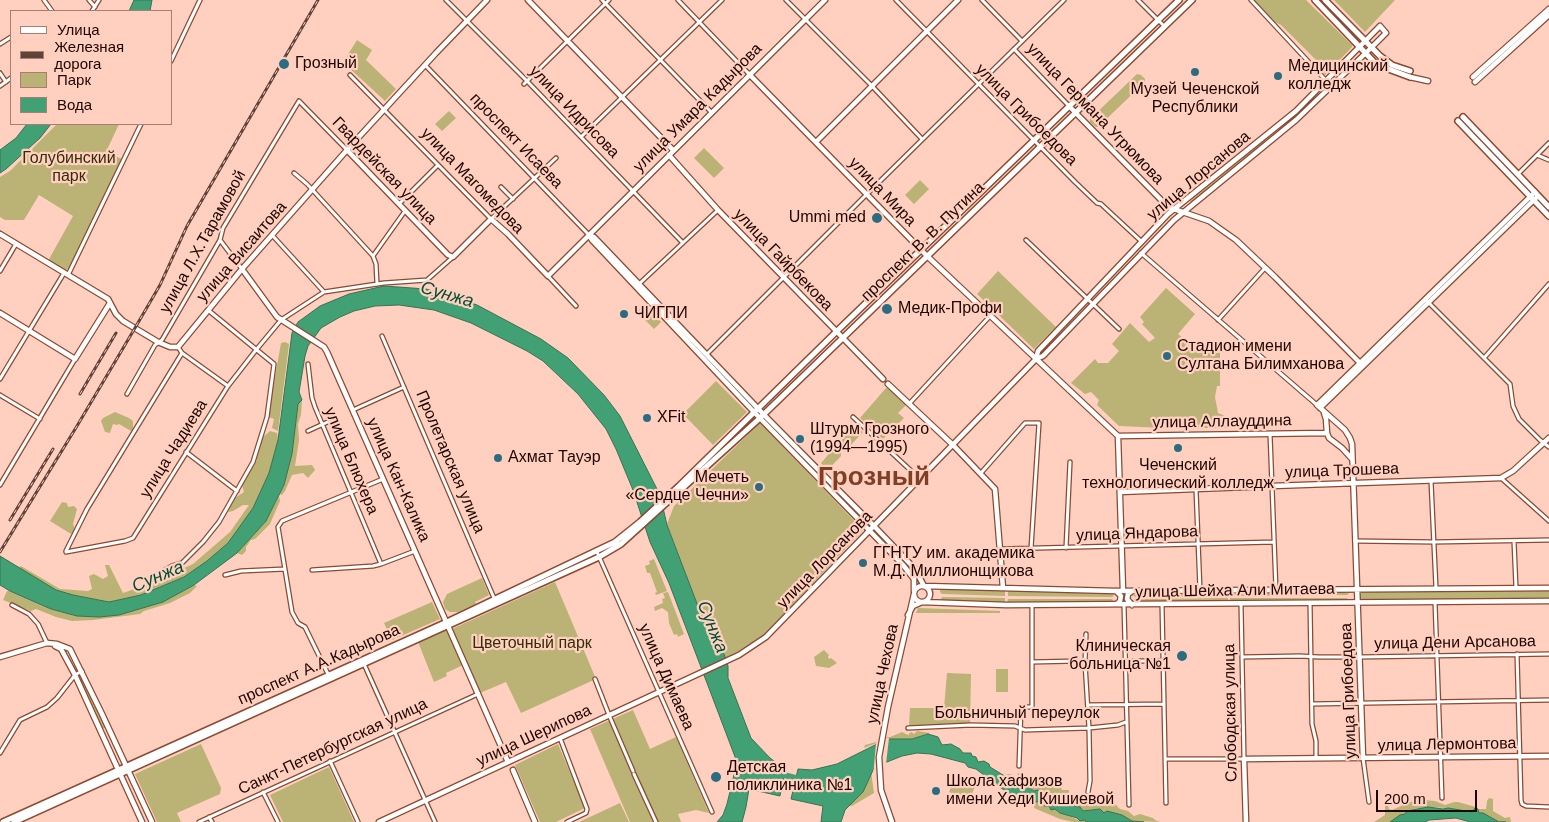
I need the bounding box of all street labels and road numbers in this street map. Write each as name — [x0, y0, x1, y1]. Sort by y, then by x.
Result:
street label: улица Германа Угрюмова — [1022, 39, 1168, 189]
street label: улица Умара Кадырова — [630, 40, 766, 176]
street label: улица Грибоедова — [971, 60, 1081, 170]
street label: улица Идрисова — [525, 62, 623, 162]
street label: проспект Исаева — [466, 89, 566, 193]
street label: Гвардейская улица — [328, 113, 440, 229]
street label: улица Магомедова — [416, 124, 528, 238]
street label: улица Лорсанова — [1144, 127, 1254, 225]
street label: улица Мира — [844, 154, 920, 230]
street label: улица Л.Х.Тарамовой — [156, 167, 250, 317]
street label: проспект В. В. Путина — [857, 178, 989, 306]
street label: улица Висаитова — [193, 198, 291, 306]
street label: улица Гайрбекова — [730, 205, 836, 315]
street label: Пролетарская улица — [411, 388, 489, 536]
street label: улица Чадиева — [136, 396, 212, 502]
street label: улица Блюхера — [320, 405, 382, 517]
street label: улица Аллауддина — [1152, 411, 1292, 433]
street label: улица Кан-Калика — [362, 415, 434, 545]
street label: улица Трошева — [1285, 459, 1399, 483]
street label: улица Лорсанова — [773, 507, 877, 613]
street label: улица Яндарова — [1076, 522, 1198, 546]
street label: улица Шейха Али Митаева — [1135, 580, 1335, 602]
street label: проспект А.А.Кадырова — [235, 621, 403, 709]
street label: улица Димаева — [634, 621, 698, 733]
street label: улица Чехова — [863, 622, 903, 726]
street label: улица Грибоедова — [1337, 623, 1361, 759]
street label: улица Дени Арсанова — [1374, 632, 1536, 654]
street label: Слободская улица — [1220, 644, 1242, 782]
street label: Санкт-Петербургская улица — [235, 695, 431, 799]
street label: улица Шерипова — [473, 701, 595, 771]
street label: Больничный переулок — [935, 704, 1099, 724]
street label: улица Лермонтова — [1377, 734, 1517, 756]

